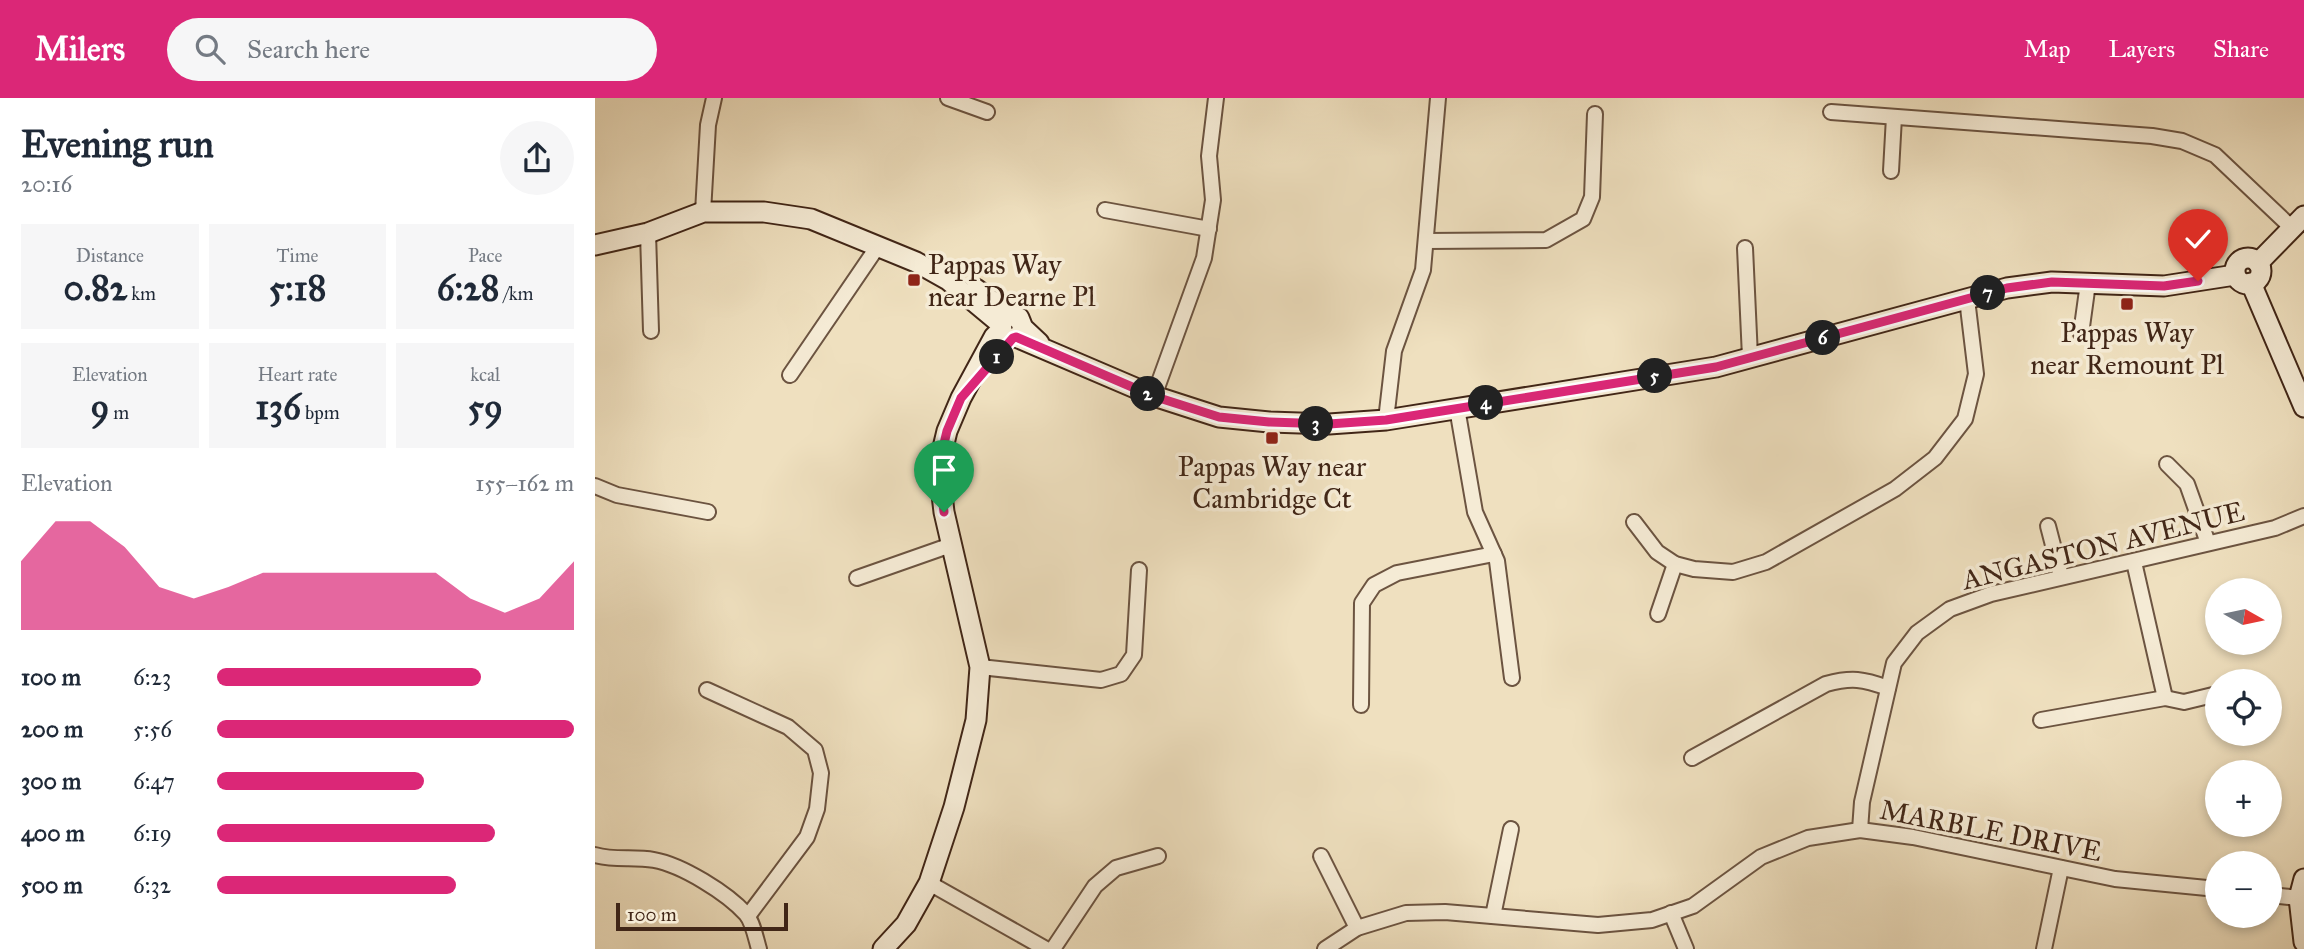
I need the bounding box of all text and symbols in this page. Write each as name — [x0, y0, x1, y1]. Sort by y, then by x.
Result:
search box — [167, 18, 657, 81]
text: Milers — [35, 29, 125, 69]
icon: search — [191, 30, 229, 68]
text: Search here — [247, 33, 370, 65]
text: Map — [2024, 34, 2071, 64]
text: Layers — [2109, 34, 2175, 64]
text: Share — [2213, 34, 2269, 64]
text: Evening run — [21, 121, 214, 167]
button: share — [500, 121, 574, 195]
text: 20:16 — [21, 170, 72, 198]
pin — [2168, 209, 2228, 281]
icon: check — [2179, 220, 2217, 258]
text: Distance — [76, 244, 144, 267]
text: Time — [276, 244, 319, 267]
text: Pace — [468, 244, 502, 267]
place label: Pappas Way near Dearne Pl — [928, 247, 1096, 314]
text: 0.82 — [64, 267, 127, 310]
text: 5:18 — [269, 267, 326, 310]
text: 6:28 — [437, 267, 499, 310]
marker: Pappas Way near Dearne Pl — [906, 272, 922, 288]
pin: 7 — [1971, 276, 2005, 310]
text: 7 — [1982, 281, 1993, 304]
text: km — [127, 282, 156, 305]
text: /km — [499, 282, 533, 305]
marker: Pappas Way near Remount Pl — [2119, 296, 2135, 312]
place label: Pappas Way near Remount Pl — [2030, 315, 2224, 382]
pin: 6 — [1805, 320, 1841, 356]
text: 6 — [1818, 326, 1827, 349]
pin: 1 — [979, 340, 1015, 374]
text: 1 — [993, 345, 1000, 368]
pin: 5 — [1637, 358, 1673, 394]
text: Elevation — [72, 363, 148, 386]
text: Heart rate — [258, 363, 337, 386]
text: kcal — [470, 363, 500, 386]
text: 5 — [1650, 364, 1659, 387]
pin: 2 — [1131, 376, 1165, 412]
text: 2 — [1143, 382, 1152, 405]
text: 9 — [90, 386, 109, 429]
text: 136 — [255, 386, 301, 429]
text: 59 — [468, 386, 503, 429]
pin: 4 — [1469, 386, 1503, 420]
text: 4 — [1480, 391, 1491, 414]
text: m — [109, 401, 129, 424]
text: bpm — [301, 401, 340, 424]
pin: 3 — [1299, 406, 1333, 442]
text: 3 — [1312, 412, 1319, 435]
marker: Pappas Way near Cambridge Ct — [1264, 430, 1280, 446]
pin — [914, 440, 974, 512]
place label: Pappas Way near Cambridge Ct — [1178, 449, 1367, 516]
icon: arrive — [925, 451, 963, 489]
text: Elevation — [21, 469, 112, 497]
text: 155–162 m — [475, 469, 574, 497]
street label: ANGASTON AVENUE — [1957, 493, 2248, 598]
north arrow — [2205, 578, 2282, 654]
map controls — [2205, 578, 2282, 928]
text: 100 m — [21, 663, 81, 691]
text: 6:23 — [133, 663, 171, 691]
button: locate — [2205, 669, 2282, 746]
text: 200 m — [21, 715, 83, 743]
text: 5:56 — [133, 715, 172, 743]
button: + — [2205, 760, 2282, 837]
text: 300 m — [21, 767, 81, 795]
text: 6:47 — [133, 767, 175, 795]
street label: MARBLE DRIVE — [1877, 792, 2105, 869]
text: 400 m — [21, 819, 85, 847]
text: 6:19 — [133, 819, 172, 847]
button: − — [2205, 851, 2282, 928]
text: 500 m — [21, 871, 83, 899]
text: 6:32 — [133, 871, 171, 899]
scale bar — [616, 900, 787, 932]
text: 100 m — [627, 903, 677, 926]

